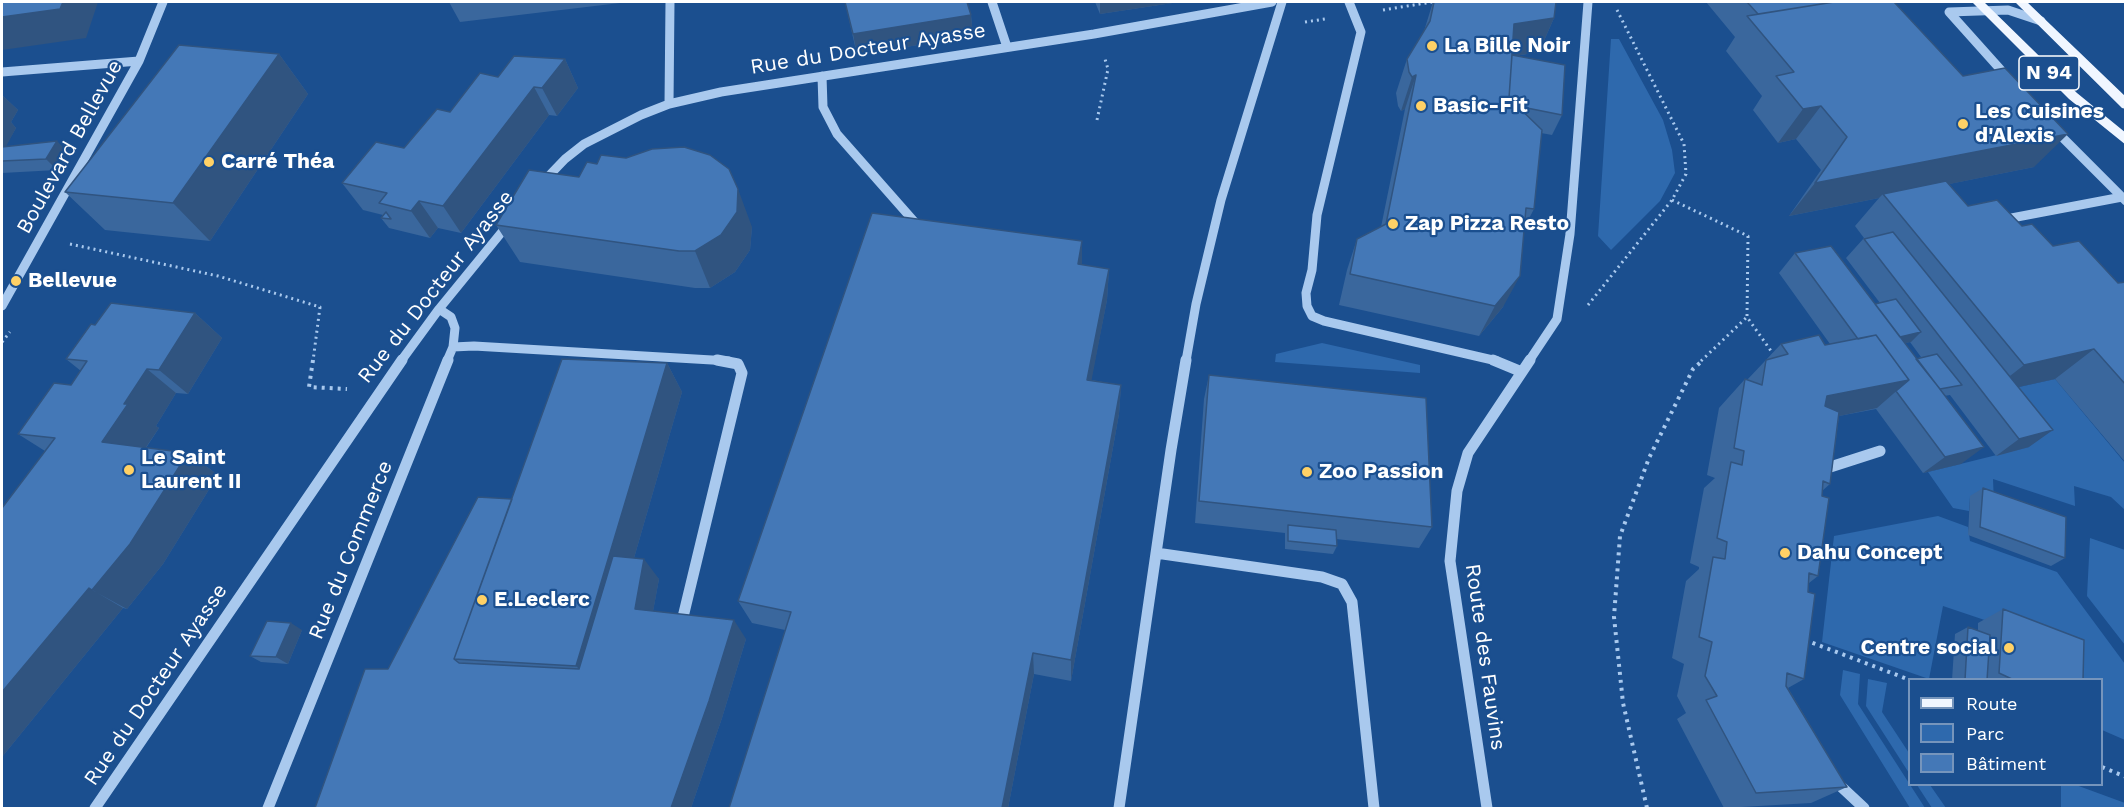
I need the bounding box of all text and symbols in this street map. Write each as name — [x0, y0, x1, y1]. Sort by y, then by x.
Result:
street label: Rue du Docteur Ayasse — [749, 18, 987, 80]
place label: La Bille Noir — [1444, 33, 1570, 59]
marker: La Bille Noir — [1425, 39, 1439, 53]
street label: Boulevard Bellevue — [12, 56, 128, 238]
road number: N 94 — [2019, 56, 2079, 90]
place label: Basic-Fit — [1433, 93, 1528, 119]
marker: Basic-Fit — [1414, 99, 1428, 113]
place label: Les Cuisines d'Alexis — [1975, 99, 2104, 149]
marker: Les Cuisines d'Alexis — [1956, 117, 1970, 131]
place label: Carré Théa — [221, 149, 334, 175]
marker: Carré Théa — [202, 155, 216, 169]
street label: Rue du Docteur Ayasse — [353, 186, 519, 388]
place label: Zap Pizza Resto — [1405, 211, 1569, 237]
marker: Zap Pizza Resto — [1386, 217, 1400, 231]
place label: Bellevue — [28, 268, 117, 294]
marker: Bellevue — [9, 274, 23, 288]
place label: Le Saint Laurent II — [141, 445, 241, 495]
street label: Rue du Commerce — [304, 457, 398, 643]
place label: Zoo Passion — [1319, 459, 1444, 485]
marker: Le Saint Laurent II — [122, 463, 136, 477]
marker: Zoo Passion — [1300, 465, 1314, 479]
place label: Dahu Concept — [1797, 540, 1942, 566]
marker: Dahu Concept — [1778, 546, 1792, 560]
street label: Route des Fauvins — [1459, 562, 1511, 752]
street label: Rue du Docteur Ayasse — [79, 579, 233, 791]
place label: E.Leclerc — [494, 587, 590, 613]
marker: E.Leclerc — [475, 593, 489, 607]
place label: Centre social — [1861, 635, 1997, 661]
marker: Centre social — [2002, 641, 2016, 655]
legend — [1908, 678, 2103, 786]
text: Route — [1966, 693, 2018, 714]
text: Parc — [1966, 723, 2004, 744]
text: Bâtiment — [1966, 753, 2046, 774]

